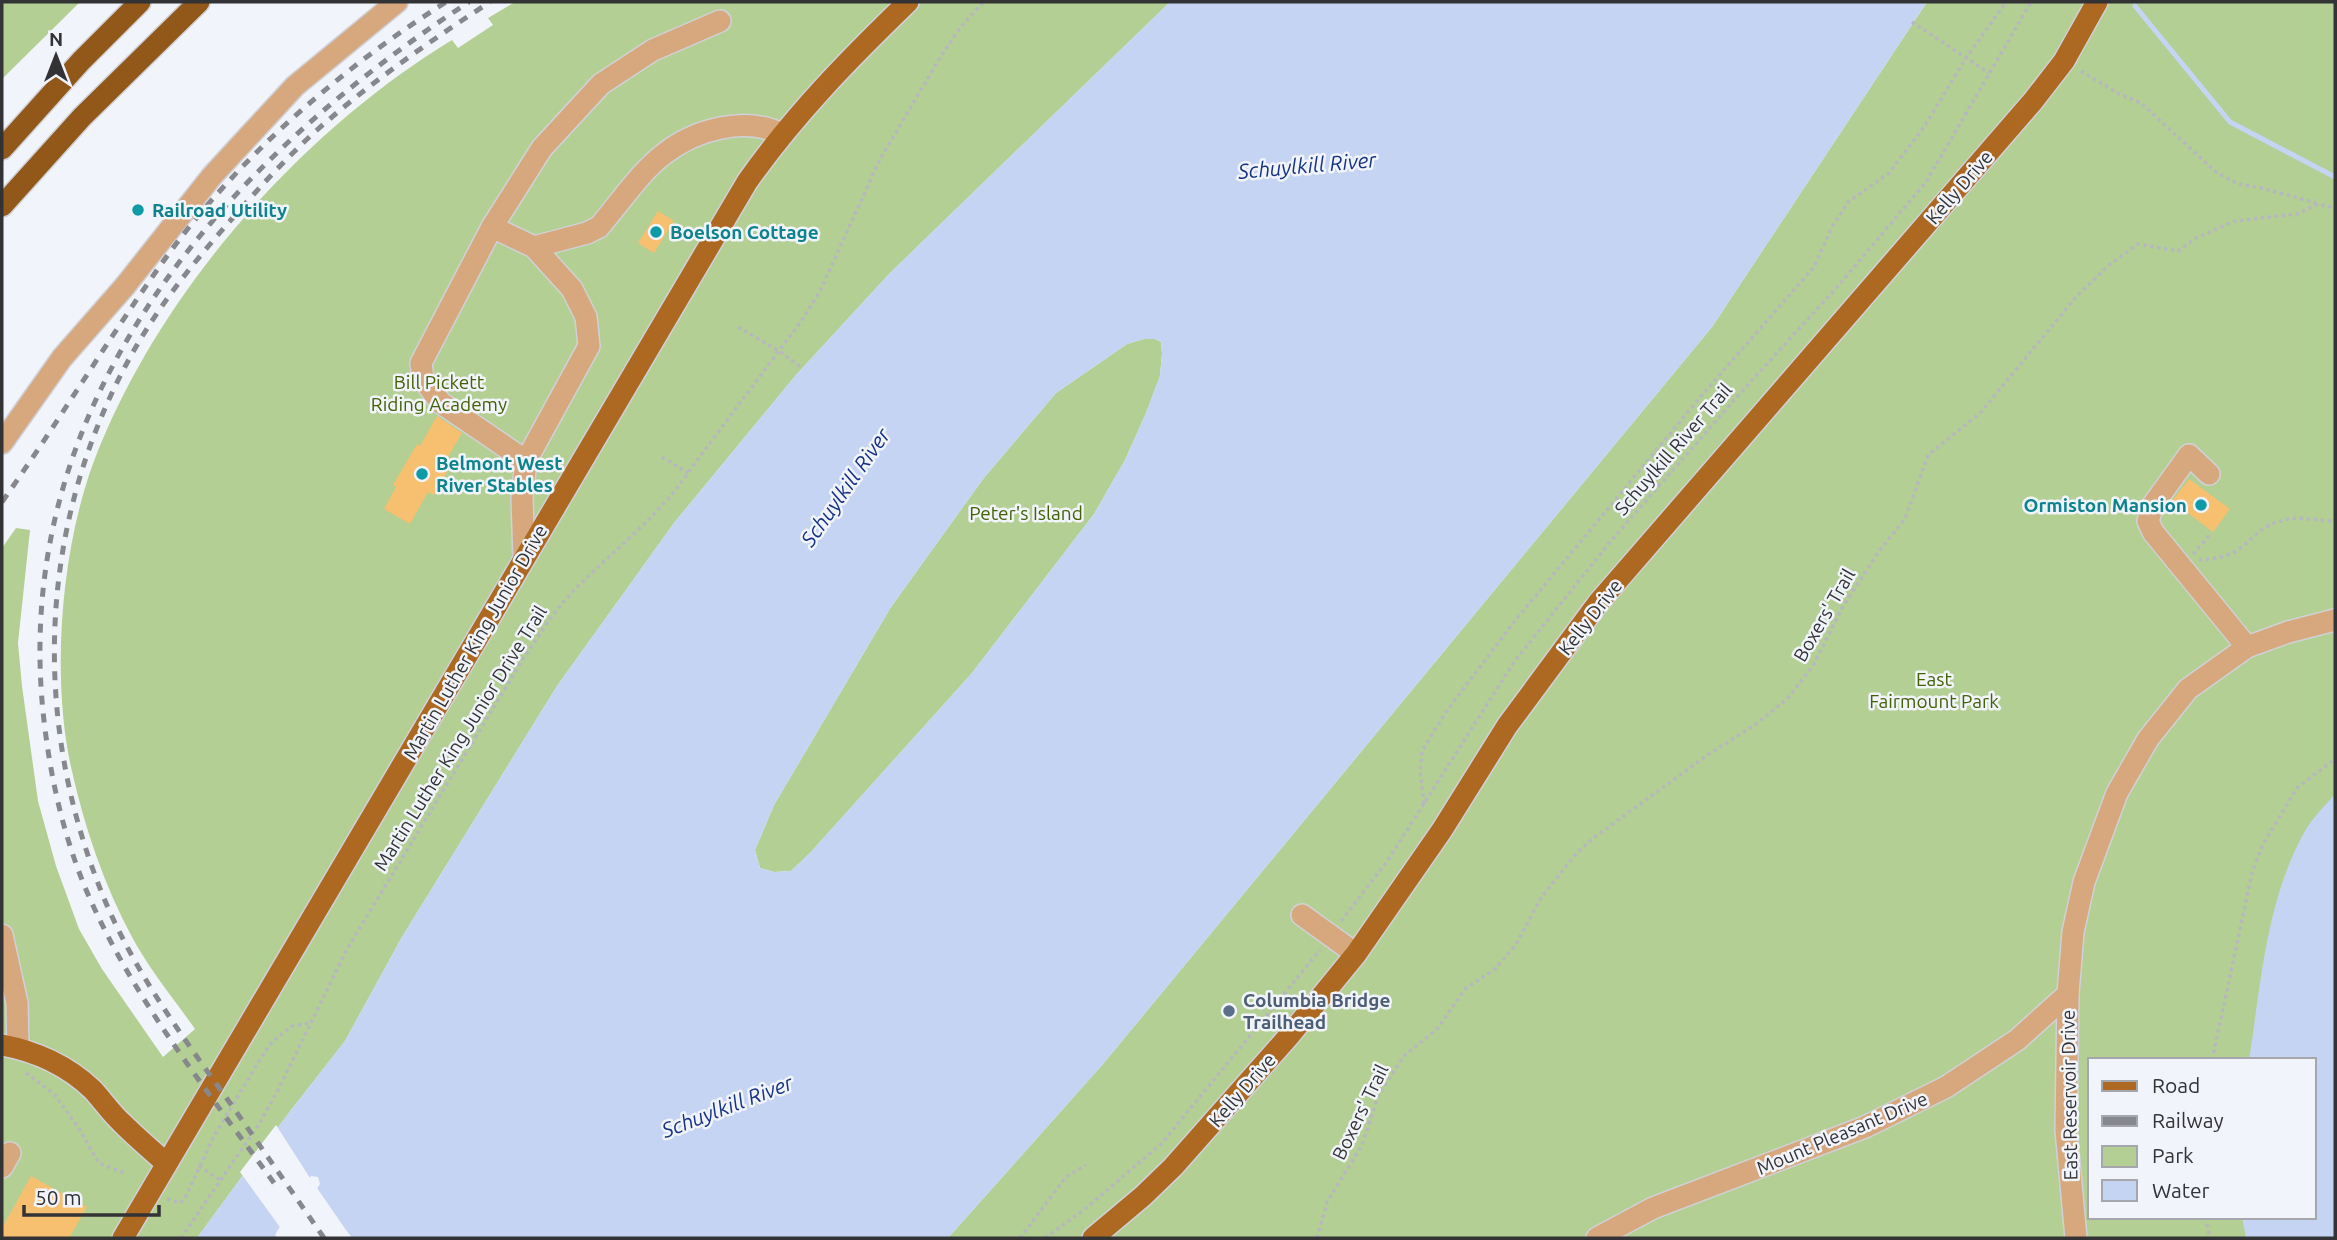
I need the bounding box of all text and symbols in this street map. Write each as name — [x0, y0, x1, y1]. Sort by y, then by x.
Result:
north arrow — [21, 21, 91, 91]
text: N — [49, 28, 63, 50]
street label: Kelly Drive — [1921, 146, 1997, 228]
water label: Schuylkill River — [1236, 147, 1378, 183]
place label: Railroad Utility — [152, 199, 287, 221]
marker: Railroad Utility — [130, 202, 146, 218]
place label: Boelson Cottage — [670, 221, 819, 243]
marker: Boelson Cottage — [648, 224, 664, 240]
park label: Bill Pickett Riding Academy — [371, 371, 507, 415]
street label: Schuylkill River Trail — [1610, 379, 1736, 519]
water label: Schuylkill River — [795, 423, 895, 551]
place label: Belmont West River Stables — [436, 452, 562, 496]
marker: Belmont West River Stables — [414, 466, 430, 482]
place label: Ormiston Mansion — [2024, 494, 2187, 516]
marker: Ormiston Mansion — [2193, 497, 2209, 513]
park label: Peter's Island — [969, 502, 1083, 524]
street label: Martin Luther King Junior Drive — [399, 521, 551, 763]
street label: Boxers' Trail — [1789, 565, 1859, 665]
street label: Kelly Drive — [1554, 575, 1626, 659]
street label: Martin Luther King Junior Drive Trail — [369, 601, 551, 875]
park label: East Fairmount Park — [1869, 668, 1999, 712]
place label: Columbia Bridge Trailhead — [1243, 989, 1390, 1033]
marker: Columbia Bridge Trailhead — [1221, 1003, 1237, 1019]
street label: East Reservoir Drive — [2057, 1010, 2081, 1180]
street label: Kelly Drive — [1204, 1049, 1280, 1131]
legend — [2088, 1058, 2316, 1219]
street label: Boxers' Trail — [1327, 1061, 1393, 1163]
water label: Schuylkill River — [657, 1070, 797, 1142]
text: Road — [2152, 1073, 2200, 1097]
street label: Mount Pleasant Drive — [1753, 1087, 1931, 1179]
text: Railway — [2152, 1108, 2224, 1132]
text: Park — [2152, 1143, 2194, 1167]
scale bar — [24, 1174, 159, 1218]
text: Water — [2152, 1178, 2210, 1202]
text: 50 m — [35, 1185, 82, 1209]

